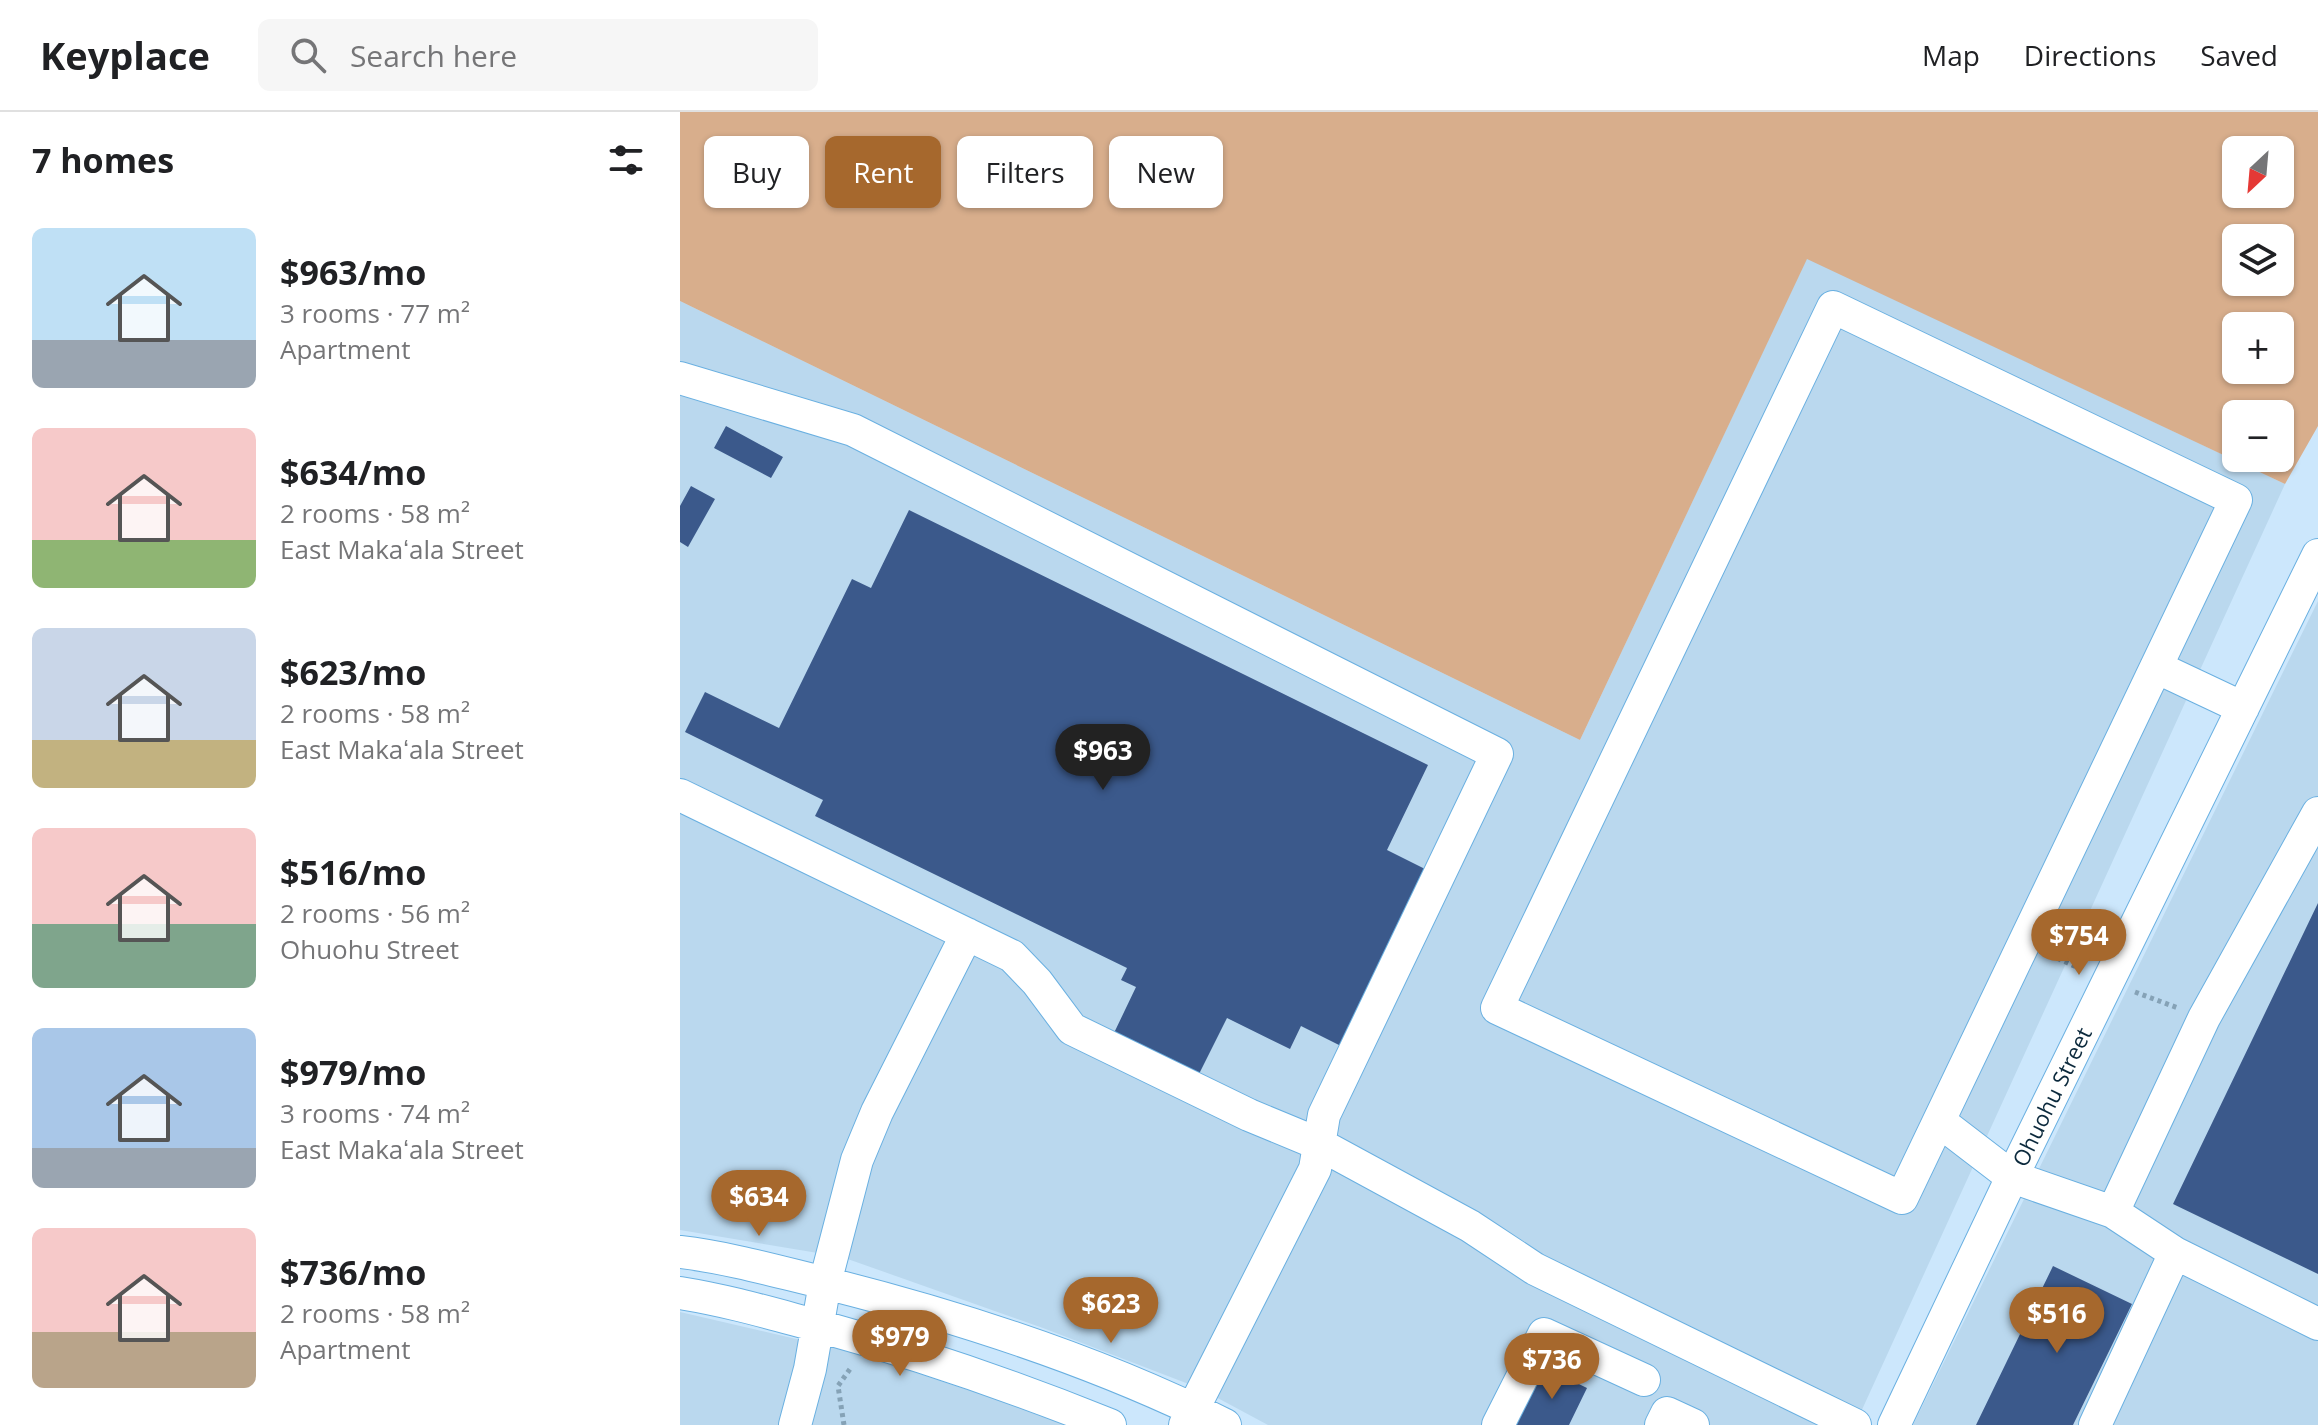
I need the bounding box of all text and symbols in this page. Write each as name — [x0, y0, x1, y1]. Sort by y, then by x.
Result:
search box — [258, 19, 818, 91]
text: Keyplace — [40, 29, 210, 81]
icon: search — [286, 33, 330, 77]
text: Search here — [350, 35, 517, 76]
text: Map — [1922, 36, 1980, 74]
text: Directions — [2024, 36, 2156, 74]
text: Saved — [2200, 36, 2278, 74]
chip: Buy — [704, 136, 809, 208]
chip: Rent — [825, 136, 941, 208]
chip: Filters — [957, 136, 1093, 208]
chip: New — [1109, 136, 1223, 208]
north arrow — [2222, 136, 2294, 208]
map controls — [2222, 136, 2294, 472]
text: 7 homes — [32, 137, 174, 183]
icon: filters — [604, 138, 648, 182]
button: layers — [2222, 224, 2294, 296]
text: $963/mo — [280, 249, 426, 295]
icon: home — [96, 260, 192, 356]
text: 3 rooms · 77 m² — [280, 295, 470, 331]
button: + — [2222, 312, 2294, 384]
text: Apartment — [280, 331, 411, 367]
button: − — [2222, 400, 2294, 472]
text: $634/mo — [280, 449, 426, 495]
icon: home — [96, 460, 192, 556]
text: 2 rooms · 58 m² — [280, 495, 470, 531]
text: East Makaʻala Street — [280, 531, 524, 567]
text: $623/mo — [280, 649, 426, 695]
icon: home — [96, 660, 192, 756]
text: 2 rooms · 58 m² — [280, 695, 470, 731]
pin: $963 — [1056, 724, 1150, 792]
text: East Makaʻala Street — [280, 731, 524, 767]
text: $963 — [1073, 732, 1133, 768]
text: $516/mo — [280, 849, 426, 895]
icon: home — [96, 860, 192, 956]
text: 2 rooms · 56 m² — [280, 895, 470, 931]
pin: $754 — [2032, 909, 2126, 977]
text: $754 — [2049, 917, 2109, 953]
text: Ohuohu Street — [280, 931, 459, 967]
street label: Ohuohu Street — [2004, 1022, 2098, 1171]
text: $979/mo — [280, 1049, 426, 1095]
icon: home — [96, 1060, 192, 1156]
text: 3 rooms · 74 m² — [280, 1095, 470, 1131]
text: East Makaʻala Street — [280, 1131, 524, 1167]
pin: $634 — [712, 1170, 806, 1238]
text: $634 — [729, 1178, 789, 1214]
text: $736/mo — [280, 1249, 426, 1295]
icon: home — [96, 1260, 192, 1356]
pin: $623 — [1064, 1277, 1158, 1345]
text: $623 — [1081, 1285, 1141, 1321]
pin: $516 — [2010, 1287, 2104, 1355]
text: 2 rooms · 58 m² — [280, 1295, 470, 1331]
text: $516 — [2027, 1295, 2087, 1331]
pin: $979 — [853, 1310, 947, 1378]
text: $979 — [870, 1318, 930, 1354]
text: Apartment — [280, 1331, 411, 1367]
pin: $736 — [1505, 1333, 1599, 1401]
text: $736 — [1522, 1341, 1582, 1377]

